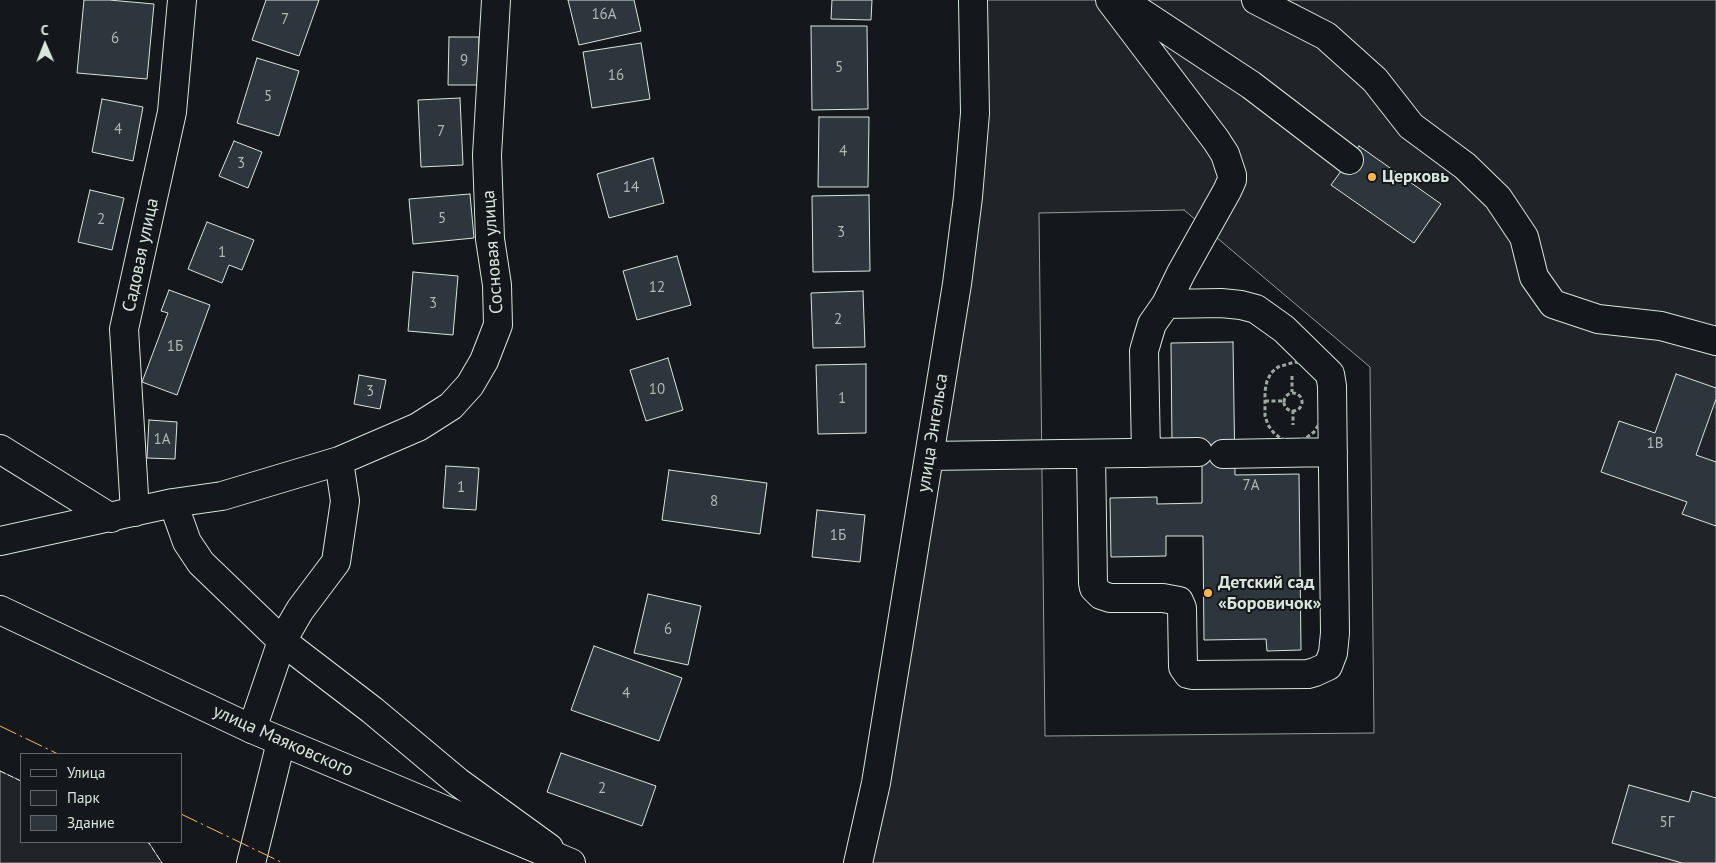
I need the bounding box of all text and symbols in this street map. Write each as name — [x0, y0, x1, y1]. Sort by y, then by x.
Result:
house number: 16А — [591, 6, 617, 24]
house number: 7 — [281, 11, 289, 29]
north arrow — [20, 20, 70, 70]
text: С — [41, 21, 49, 39]
house number: 6 — [111, 30, 119, 48]
house number: 9 — [460, 52, 468, 70]
house number: 5 — [835, 59, 843, 77]
house number: 16 — [608, 67, 624, 85]
house number: 5 — [264, 88, 272, 106]
house number: 4 — [114, 121, 122, 139]
house number: 7 — [437, 123, 445, 141]
house number: 4 — [839, 143, 847, 161]
house number: 3 — [237, 155, 245, 173]
place label: Церковь — [1382, 166, 1449, 188]
marker: Церковь — [1366, 171, 1378, 183]
house number: 14 — [623, 179, 639, 197]
street label: Сосновая улица — [478, 189, 508, 315]
street label: Садовая улица — [118, 196, 164, 314]
house number: 5 — [438, 210, 446, 228]
house number: 2 — [97, 211, 105, 229]
house number: 3 — [837, 224, 845, 242]
house number: 1 — [218, 244, 226, 262]
house number: 12 — [649, 279, 665, 297]
house number: 3 — [429, 295, 437, 313]
house number: 2 — [834, 311, 842, 329]
house number: 1Б — [167, 338, 183, 356]
street label: улица Энгельса — [913, 372, 953, 494]
house number: 10 — [649, 381, 665, 399]
house number: 3 — [366, 383, 374, 401]
house number: 1 — [838, 390, 846, 408]
house number: 1А — [154, 431, 170, 449]
house number: 1В — [1647, 435, 1663, 453]
house number: 7А — [1243, 477, 1259, 495]
house number: 1 — [457, 479, 465, 497]
house number: 8 — [710, 493, 718, 511]
house number: 1Б — [830, 527, 846, 545]
place label: Детский сад «Боровичок» — [1218, 572, 1321, 614]
marker: Детский сад «Боровичок» — [1202, 587, 1214, 599]
house number: 6 — [664, 621, 672, 639]
house number: 4 — [622, 685, 630, 703]
street label: улица Маяковского — [209, 700, 357, 782]
legend — [20, 753, 182, 843]
text: Улица — [67, 763, 105, 782]
house number: 2 — [598, 780, 606, 798]
text: Парк — [67, 788, 100, 807]
text: Здание — [67, 813, 115, 832]
house number: 5Г — [1660, 814, 1674, 832]

